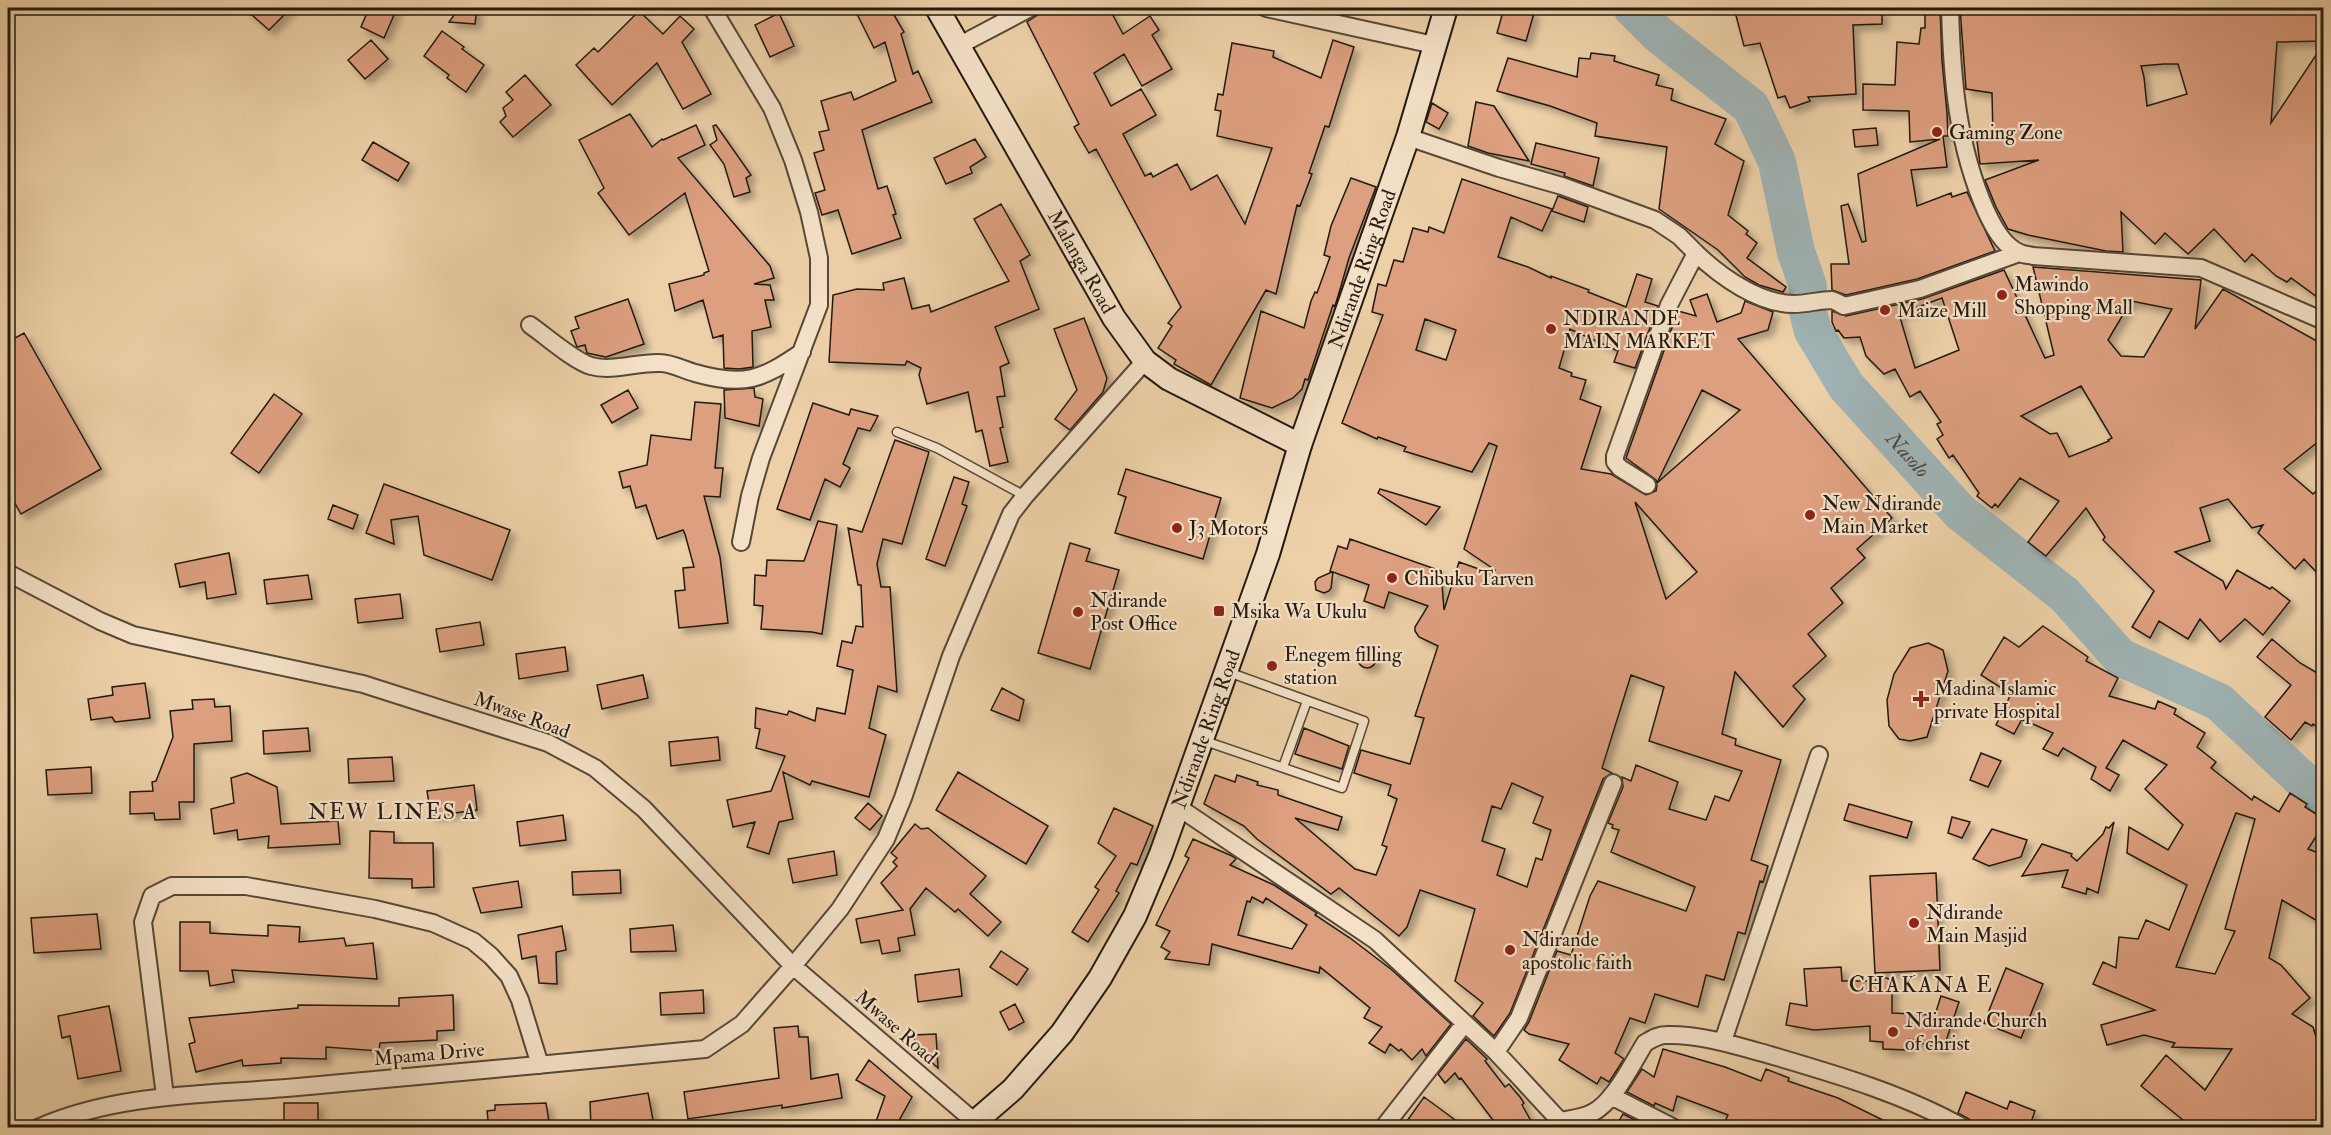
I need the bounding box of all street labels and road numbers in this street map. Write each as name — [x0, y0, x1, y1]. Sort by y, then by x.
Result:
street label: Ndirande Ring Road — [1322, 186, 1401, 352]
street label: Malanga Road — [1042, 205, 1121, 318]
street label: Ndirande Ring Road — [1166, 646, 1245, 812]
street label: Mwase Road — [470, 686, 574, 744]
street label: Mwase Road — [850, 985, 942, 1070]
street label: Mpama Drive — [373, 1037, 486, 1072]

